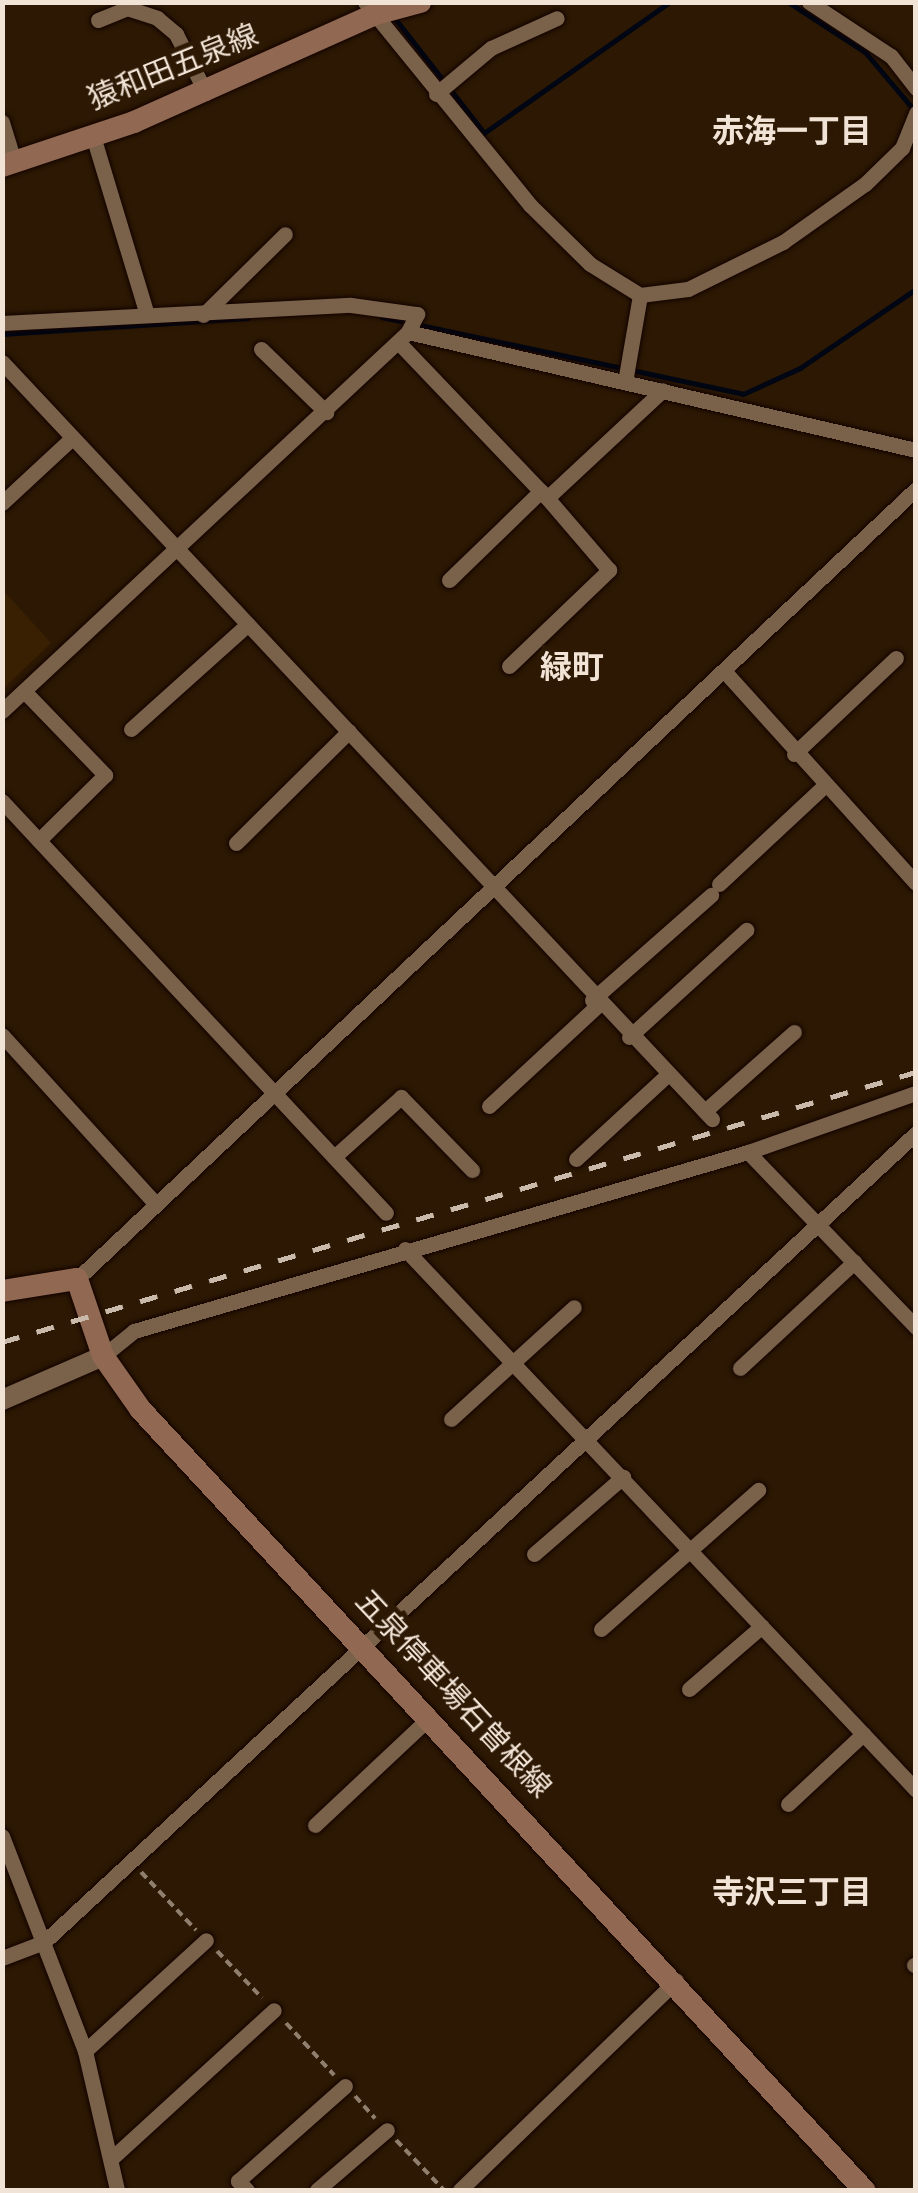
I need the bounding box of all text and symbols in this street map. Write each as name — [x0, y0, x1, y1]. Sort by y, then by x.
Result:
street label: 猿和田五泉線 — [84, 20, 264, 120]
district label: 赤海一丁目 — [712, 115, 872, 153]
district label: 緑町 — [540, 651, 604, 689]
street label: 五泉停車場石曽根線 — [346, 1585, 556, 1807]
district label: 寺沢三丁目 — [712, 1876, 872, 1914]

